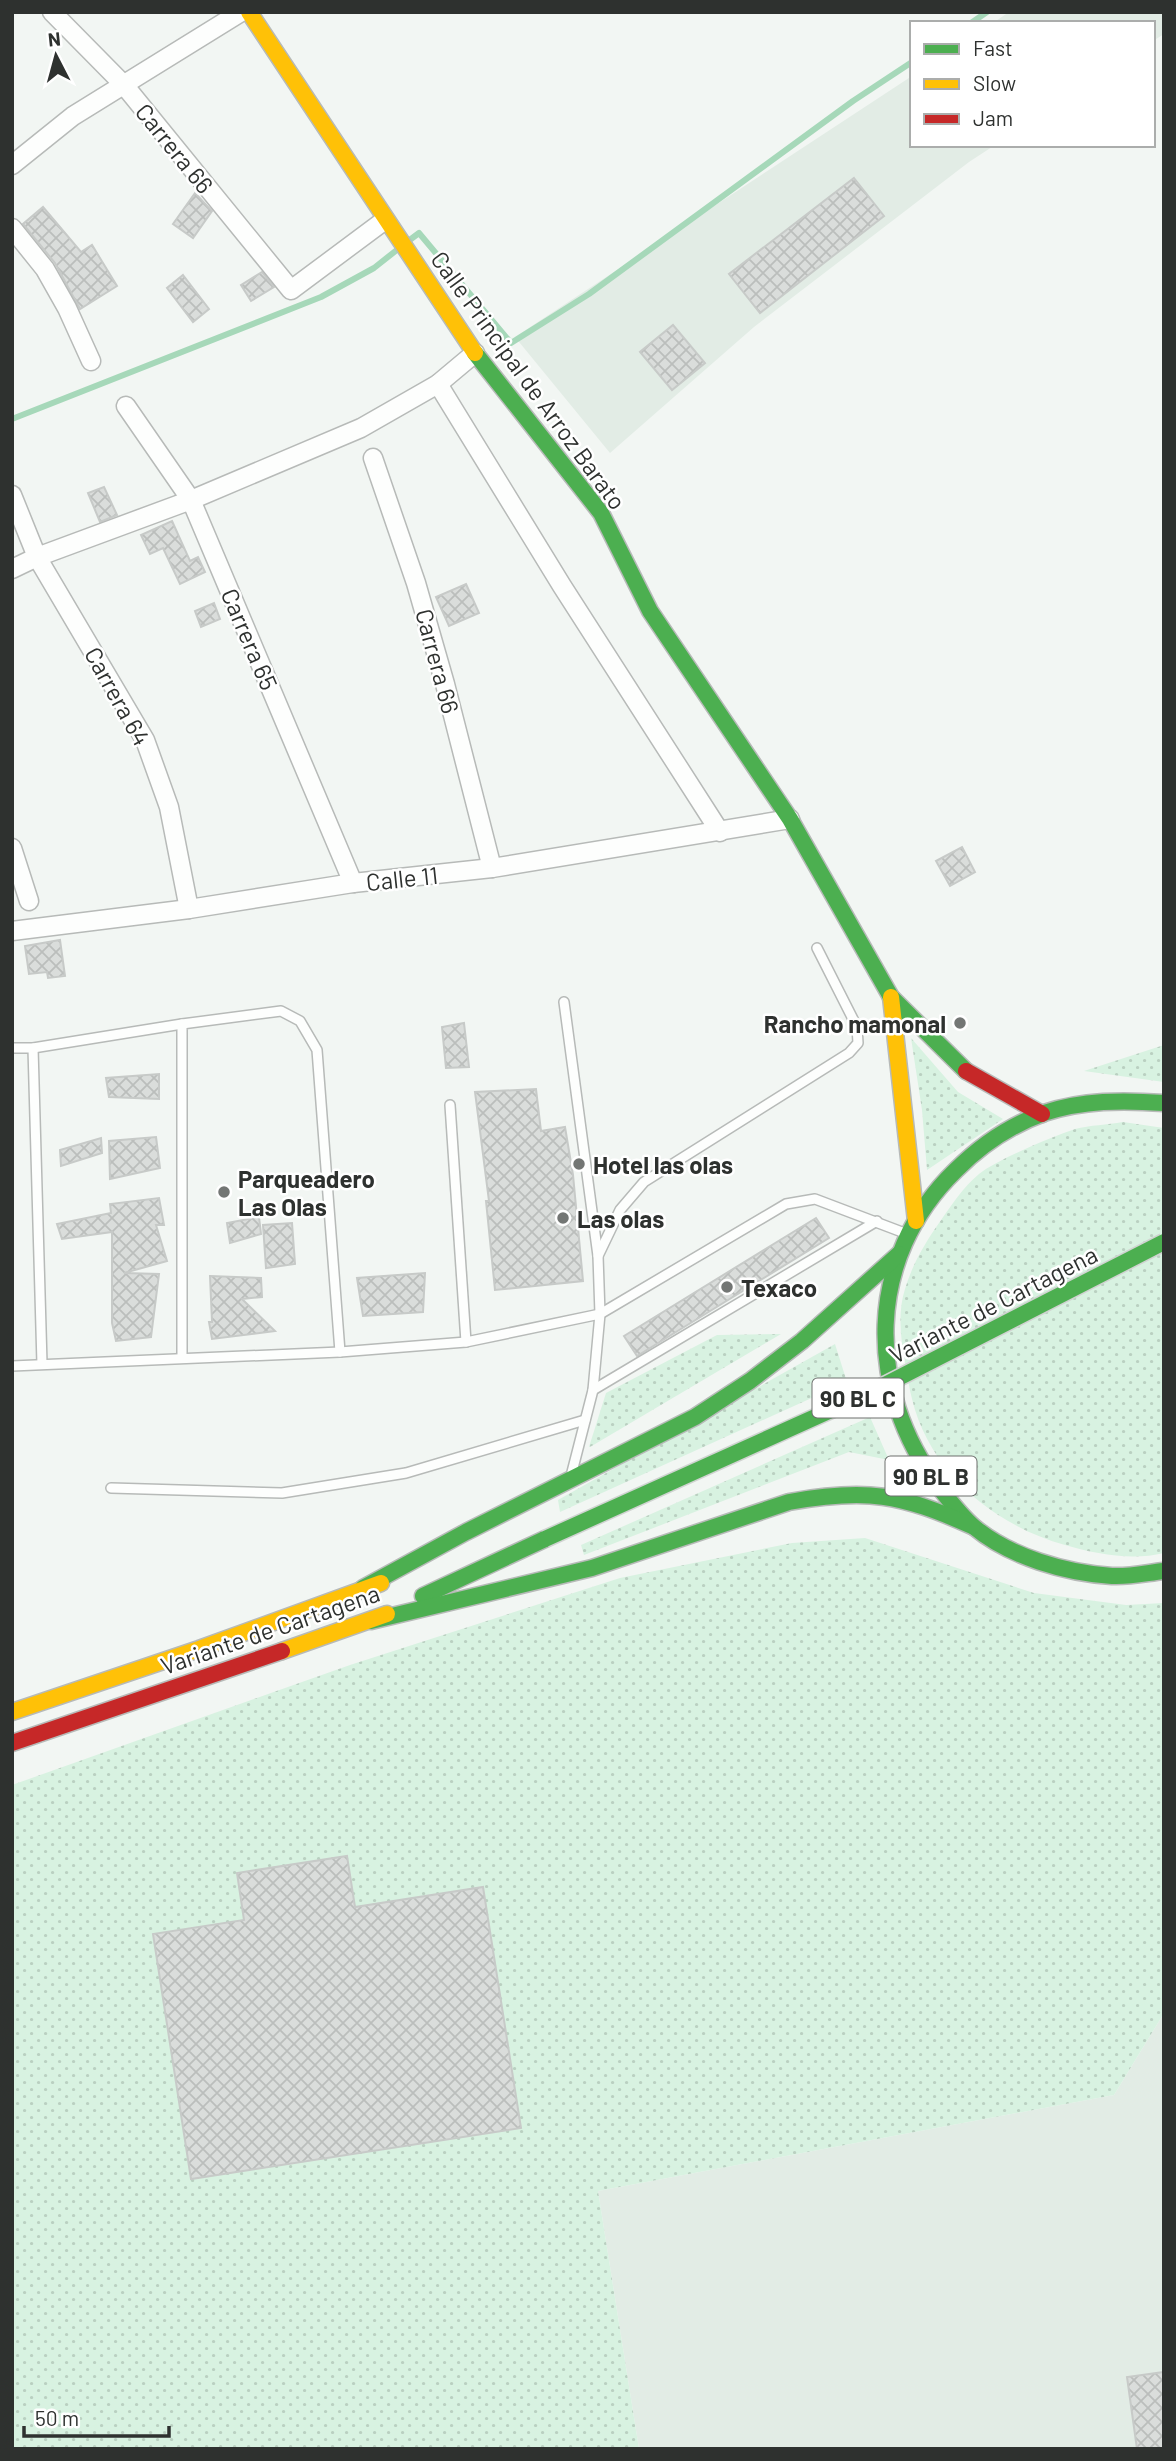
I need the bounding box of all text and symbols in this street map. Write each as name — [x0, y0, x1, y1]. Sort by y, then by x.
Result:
north arrow — [21, 21, 91, 91]
legend — [910, 21, 1155, 147]
text: N — [47, 26, 62, 51]
text: Fast — [973, 35, 1013, 60]
text: Slow — [973, 70, 1016, 95]
street label: Carrera 66 — [130, 97, 220, 199]
text: Jam — [973, 105, 1013, 130]
street label: Calle Principal de Arroz Barato — [426, 245, 632, 515]
street label: Carrera 65 — [216, 584, 284, 694]
street label: Carrera 66 — [410, 605, 466, 717]
street label: Carrera 64 — [79, 642, 157, 750]
street label: Calle 11 — [365, 860, 439, 896]
place label: Rancho mamonal — [764, 1009, 946, 1038]
marker: Rancho mamonal — [952, 1015, 968, 1031]
place label: Hotel las olas — [593, 1150, 733, 1179]
marker: Hotel las olas — [571, 1156, 587, 1172]
place label: Parqueadero Las Olas — [238, 1164, 375, 1221]
marker: Parqueadero Las Olas — [216, 1184, 232, 1200]
place label: Las olas — [577, 1204, 664, 1233]
marker: Las olas — [555, 1210, 571, 1226]
street label: Variante de Cartagena — [884, 1239, 1102, 1369]
place label: Texaco — [741, 1273, 817, 1302]
marker: Texaco — [719, 1279, 735, 1295]
road number: 90 BL C — [812, 1378, 903, 1418]
road number: 90 BL B — [886, 1456, 976, 1496]
street label: Variante de Cartagena — [157, 1578, 383, 1680]
scale bar — [24, 2394, 170, 2438]
text: 50 m — [35, 2405, 79, 2430]

